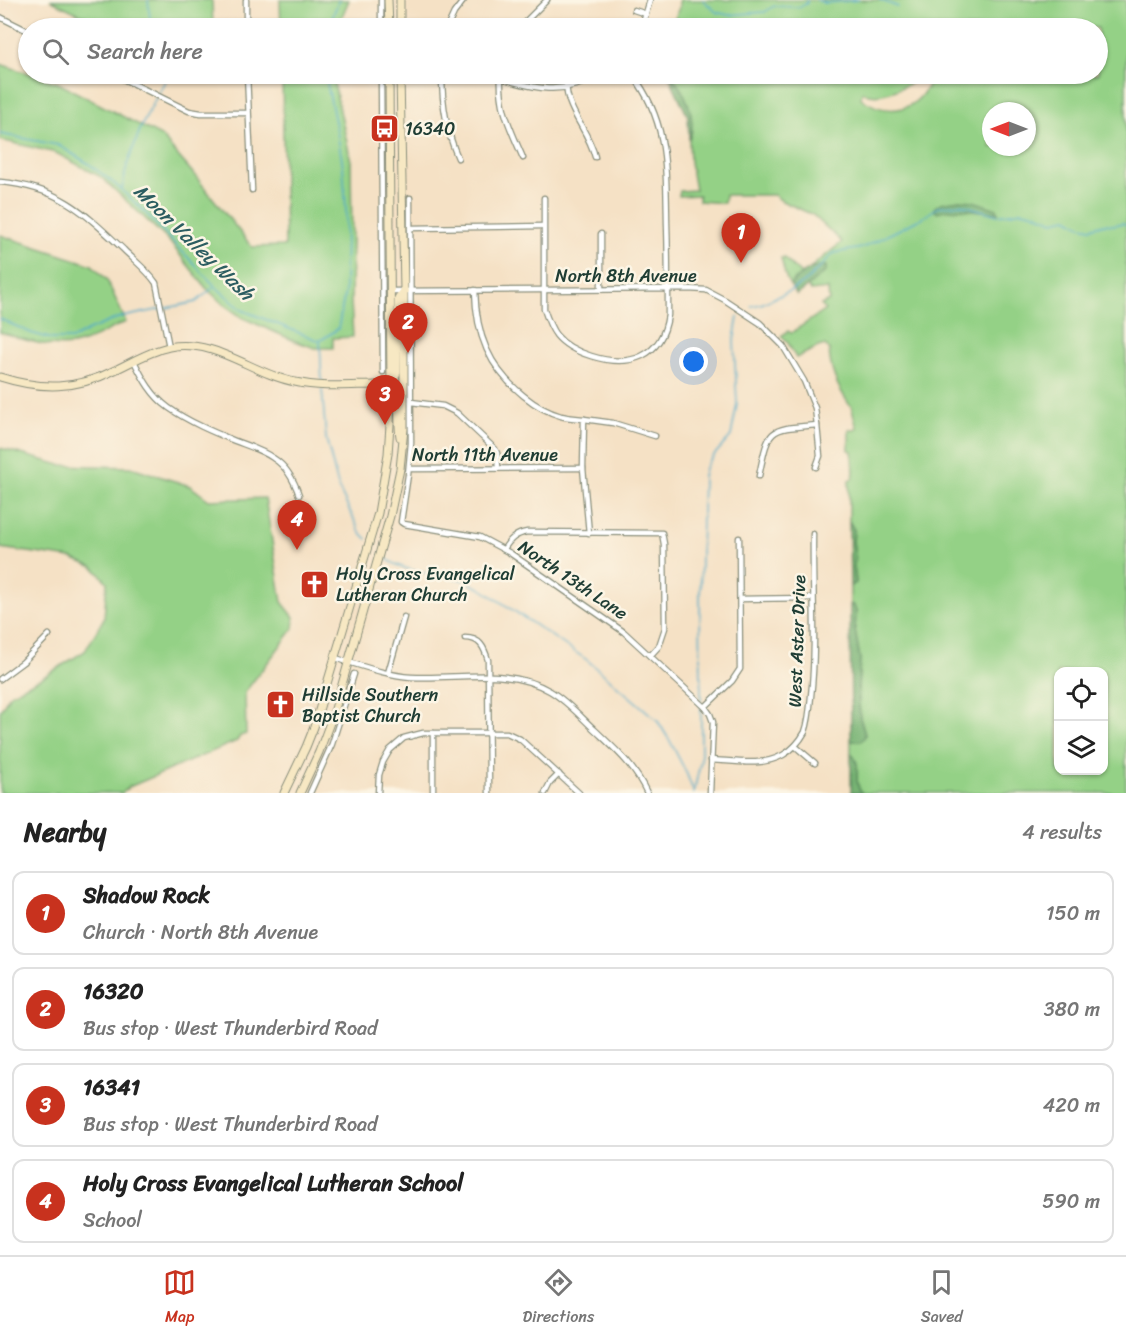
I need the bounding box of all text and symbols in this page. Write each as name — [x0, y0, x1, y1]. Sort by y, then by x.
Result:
search box — [18, 18, 1108, 84]
text: Search here — [87, 32, 203, 71]
icon: search — [39, 35, 72, 68]
north arrow — [982, 102, 1036, 156]
bus stop icon: 16340 — [368, 113, 400, 145]
place label: 16340 — [405, 113, 455, 145]
water label: Moon Valley Wash — [125, 175, 263, 311]
pin: 1 — [722, 214, 760, 263]
street label: North 8th Avenue — [555, 260, 697, 292]
pin: 2 — [388, 304, 428, 353]
your location — [679, 347, 708, 376]
pin: 3 — [366, 376, 404, 425]
street label: North 11th Avenue — [412, 439, 558, 471]
pin: 4 — [278, 500, 316, 550]
street label: North 13th Lane — [511, 531, 635, 629]
place label: Holy Cross Evangelical Lutheran Church — [336, 558, 516, 611]
church icon: Holy Cross Evangelical Lutheran Church — [299, 568, 331, 600]
street label: West Aster Drive — [779, 574, 815, 708]
map controls — [1054, 667, 1108, 775]
button: locate — [1054, 667, 1108, 721]
place label: Hillside Southern Baptist Church — [302, 679, 439, 732]
church icon: Hillside Southern Baptist Church — [265, 689, 297, 721]
button: layers — [1054, 721, 1108, 775]
text: Nearby — [24, 809, 106, 855]
text: 4 results — [1022, 815, 1102, 850]
text: Shadow Rock — [83, 876, 210, 915]
text: 1 — [41, 896, 50, 931]
text: 150 m — [1046, 896, 1100, 931]
text: Church · North 8th Avenue — [83, 915, 318, 950]
text: 16320 — [83, 972, 144, 1011]
text: 2 — [40, 992, 51, 1027]
text: 380 m — [1044, 992, 1100, 1027]
text: Bus stop · West Thunderbird Road — [83, 1011, 378, 1046]
text: 16341 — [83, 1068, 140, 1107]
text: 3 — [40, 1088, 51, 1123]
text: 420 m — [1043, 1088, 1100, 1123]
text: Bus stop · West Thunderbird Road — [83, 1107, 378, 1142]
text: Holy Cross Evangelical Lutheran School — [83, 1164, 464, 1203]
text: 4 — [39, 1184, 52, 1219]
text: 590 m — [1042, 1184, 1100, 1219]
text: School — [83, 1203, 142, 1238]
tab: Map — [163, 1266, 196, 1331]
tab: Directions — [523, 1266, 594, 1331]
tab: Saved — [921, 1266, 963, 1331]

